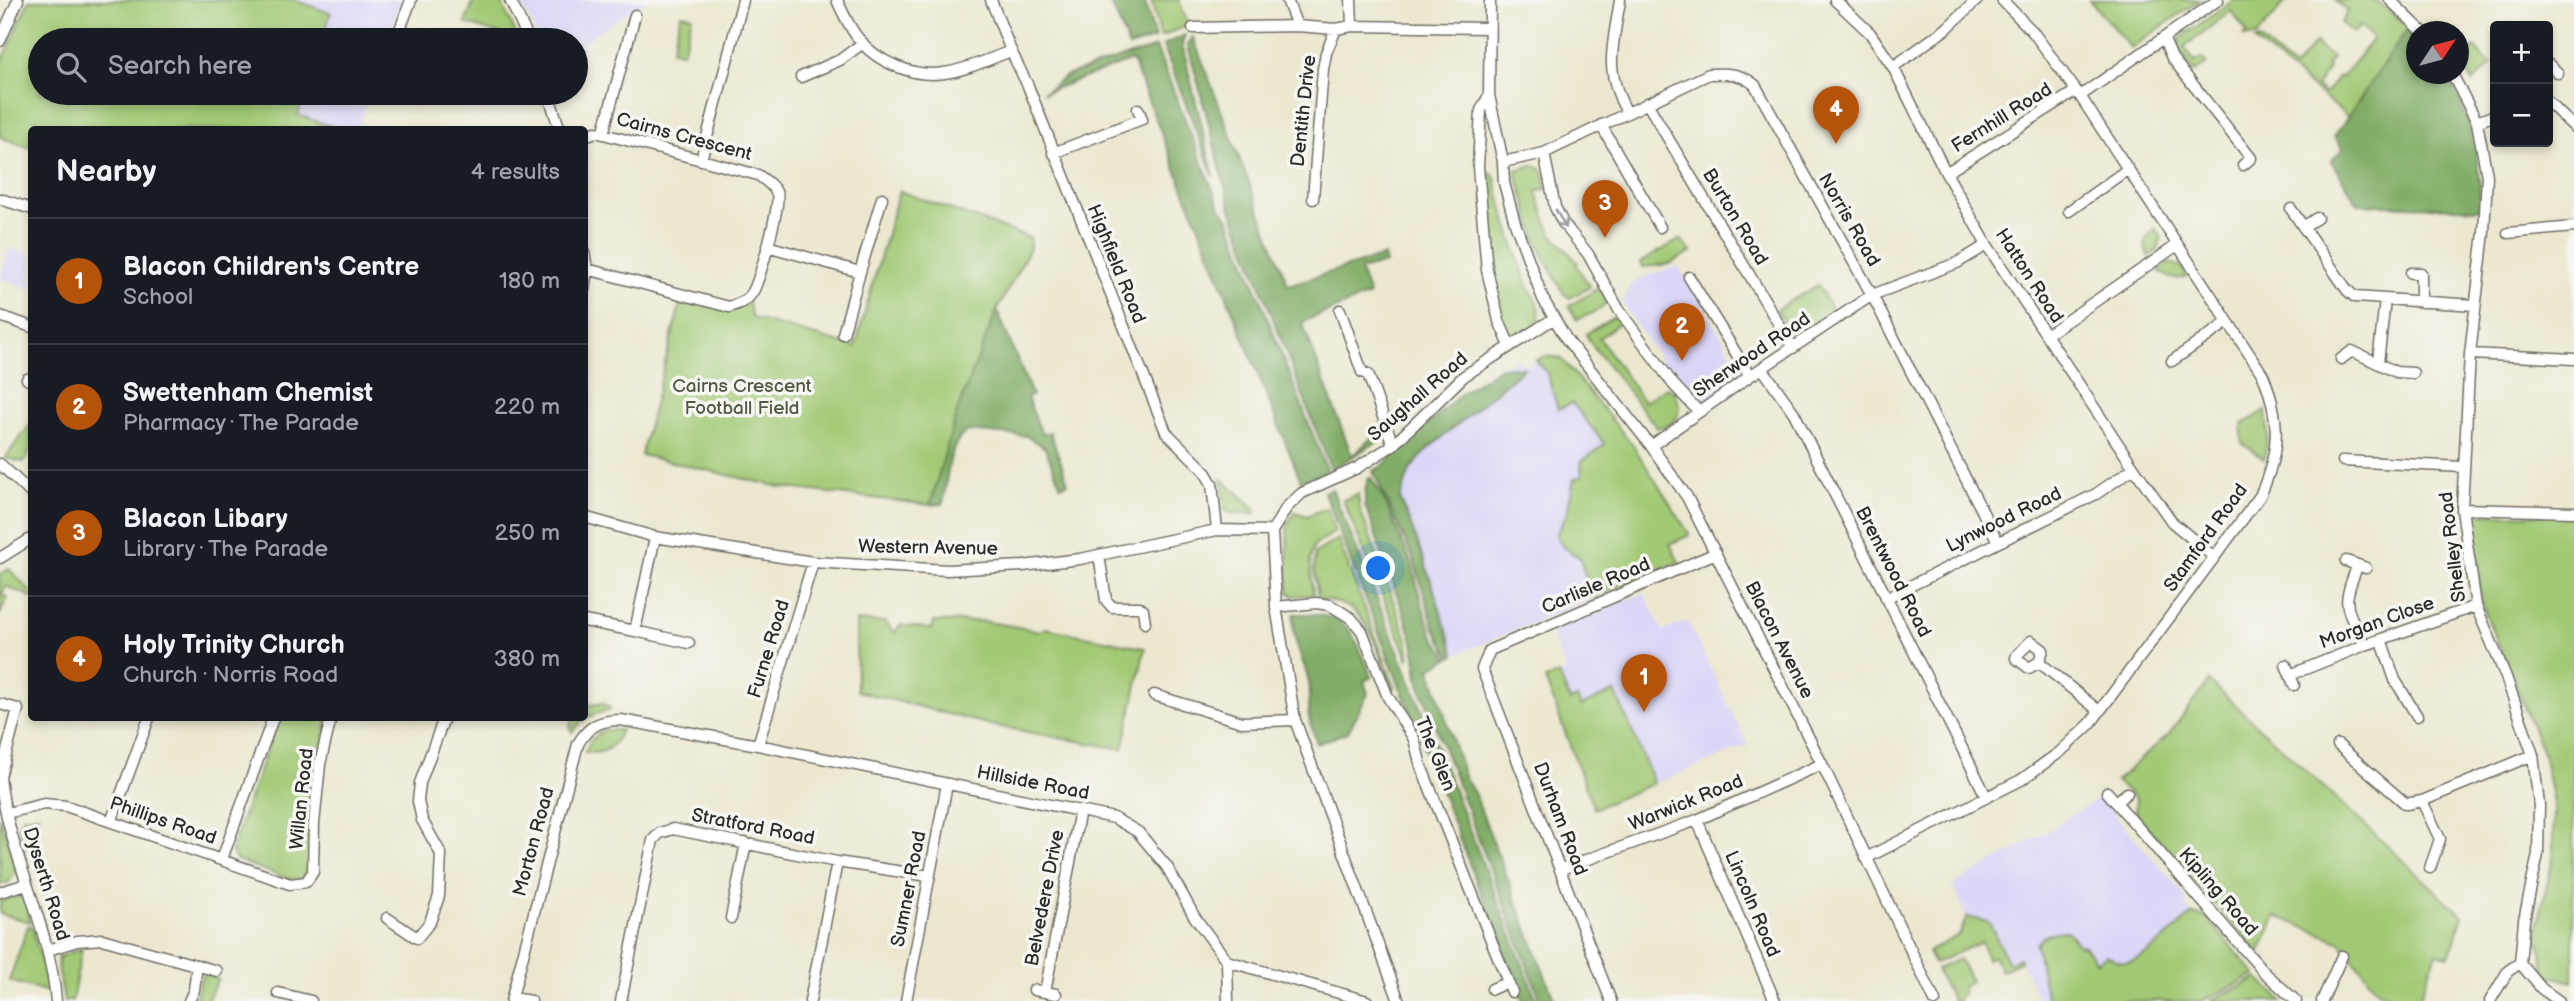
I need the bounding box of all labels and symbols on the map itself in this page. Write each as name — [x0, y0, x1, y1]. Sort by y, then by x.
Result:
north arrow — [2406, 21, 2469, 84]
street label: Dentith Drive — [1287, 54, 1321, 168]
street label: Fernhill Road — [1948, 78, 2056, 158]
pin: 4 — [1813, 86, 1859, 144]
street label: Cairns Crescent — [614, 108, 754, 166]
street label: Burton Road — [1697, 165, 1773, 269]
street label: Norris Road — [1813, 169, 1885, 271]
pin: 3 — [1582, 180, 1628, 238]
street label: Highfield Road — [1082, 201, 1150, 327]
one-way arrow — [1555, 208, 1568, 229]
street label: Hatton Road — [1990, 224, 2068, 328]
pin: 2 — [1659, 303, 1705, 361]
street label: Sherwood Road — [1689, 307, 1815, 403]
street label: Saughall Road — [1363, 347, 1473, 447]
park label: Cairns Crescent Football Field — [672, 375, 812, 420]
street label: Stamford Road — [2159, 480, 2253, 596]
street label: Lynwood Road — [1943, 482, 2065, 558]
street label: Shelley Road — [2435, 490, 2471, 604]
street label: Brentwood Road — [1850, 503, 1936, 641]
street label: Western Avenue — [858, 535, 998, 561]
your location — [1361, 551, 1395, 585]
street label: Carlisle Road — [1538, 553, 1654, 619]
street label: Blacon Avenue — [1740, 578, 1818, 702]
street label: Morgan Close — [2317, 592, 2437, 654]
street label: Furne Road — [743, 597, 795, 701]
pin: 1 — [1621, 654, 1667, 712]
street label: The Glen — [1410, 713, 1460, 795]
street label: Willan Road — [285, 747, 319, 851]
street label: Durham Road — [1528, 759, 1592, 879]
street label: Hillside Road — [975, 761, 1091, 805]
street label: Warwick Road — [1625, 770, 1747, 836]
street label: Morton Road — [508, 785, 560, 899]
street label: Phillips Road — [107, 792, 219, 850]
street label: Stratford Road — [690, 804, 816, 850]
street label: Dyserth Road — [18, 824, 74, 944]
street label: Belvedere Drive — [1021, 828, 1069, 968]
street label: Sumner Road — [886, 829, 932, 949]
street label: Kipling Road — [2174, 843, 2262, 941]
street label: Lincoln Road — [1719, 847, 1785, 961]

